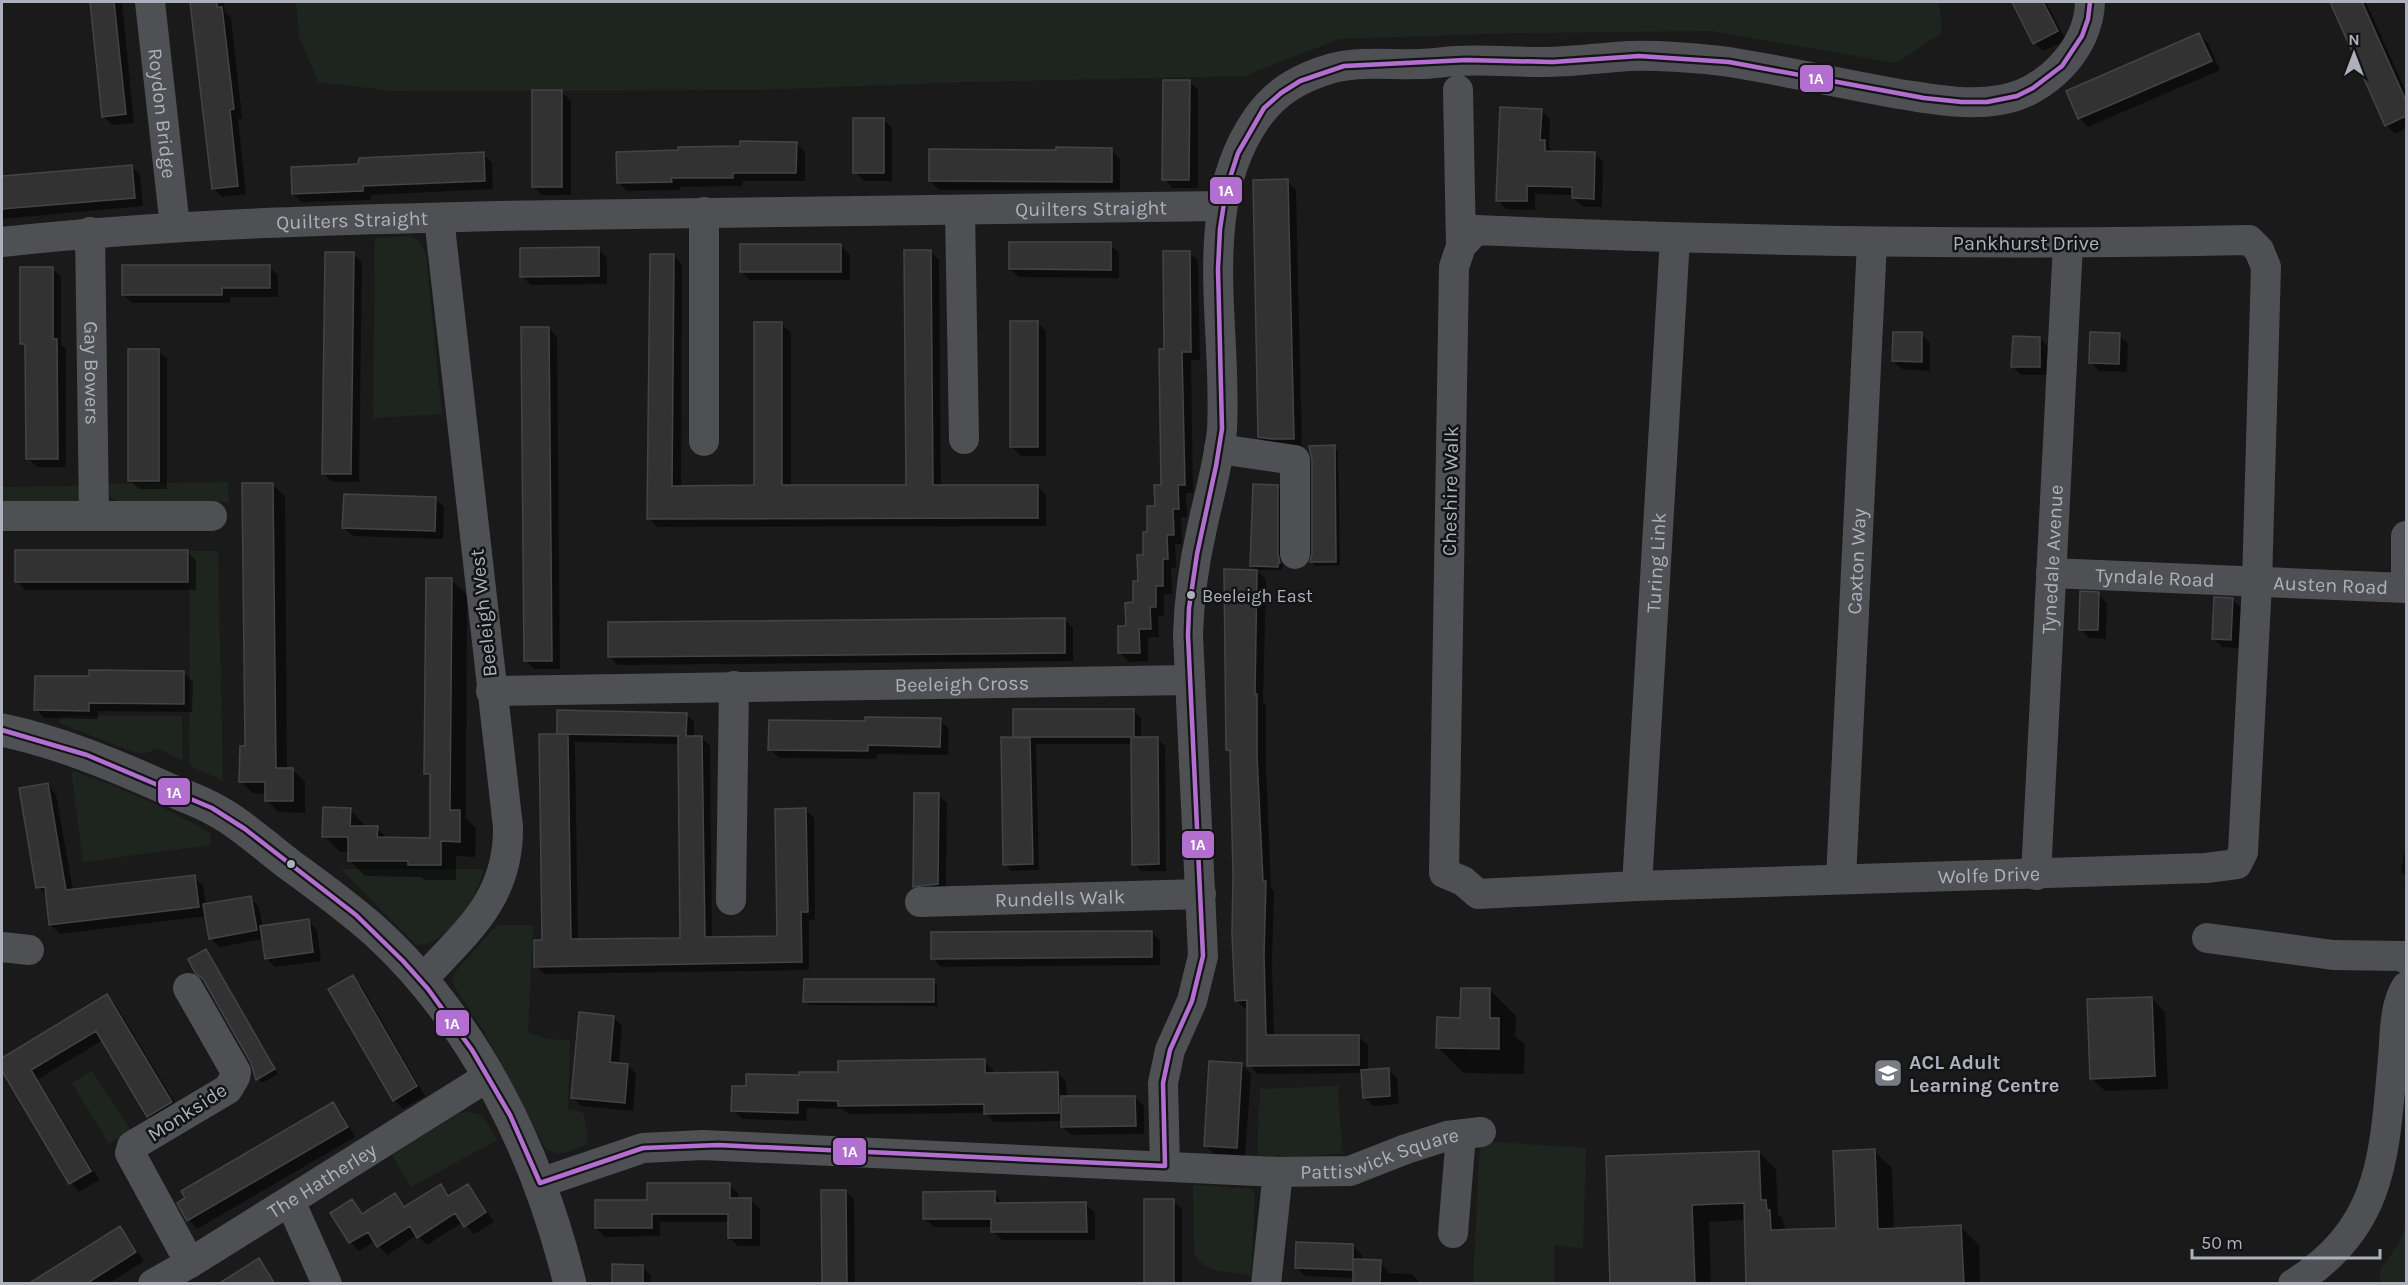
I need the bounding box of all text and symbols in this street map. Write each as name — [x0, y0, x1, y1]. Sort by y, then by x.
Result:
north arrow — [2324, 24, 2384, 84]
text: N — [2348, 30, 2360, 49]
street label: Roydon Bridge — [143, 47, 181, 180]
line badge: 1A — [1799, 64, 1834, 93]
text: 1A — [1808, 69, 1824, 88]
line badge: 1A — [1209, 176, 1243, 205]
text: 1A — [1218, 181, 1234, 200]
street label: Quilters Straight — [1015, 196, 1168, 221]
street label: Quilters Straight — [276, 207, 429, 235]
street label: Pankhurst Drive — [1953, 232, 2099, 255]
street label: Gay Bowers — [79, 321, 104, 425]
street label: Cheshire Walk — [1438, 426, 1463, 556]
street label: Tynedale Avenue — [2037, 484, 2068, 635]
street label: Caxton Way — [1843, 508, 1871, 615]
street label: Turing Link — [1642, 512, 1671, 614]
street label: Beeleigh West — [465, 547, 502, 678]
street label: Tyndale Road — [2095, 564, 2215, 592]
street label: Austen Road — [2273, 571, 2389, 599]
place label: Beeleigh East — [1202, 585, 1313, 607]
marker: Beeleigh East — [1185, 589, 1197, 601]
street label: Beeleigh Cross — [895, 672, 1029, 697]
line badge: 1A — [157, 777, 191, 806]
text: 1A — [166, 783, 182, 802]
line badge: 1A — [1181, 830, 1215, 859]
text: 1A — [1190, 835, 1206, 854]
unlabelled marker — [285, 858, 297, 870]
street label: Wolfe Drive — [1937, 862, 2040, 888]
street label: Rundells Walk — [995, 885, 1125, 912]
line badge: 1A — [435, 1009, 470, 1037]
text: 1A — [444, 1014, 460, 1033]
place label: ACL Adult Learning Centre — [1909, 1051, 2059, 1097]
school or university icon: ACL Adult Learning Centre — [1872, 1057, 1904, 1089]
street label: Monkside — [143, 1078, 231, 1147]
street label: Pattiswick Square — [1300, 1124, 1460, 1184]
line badge: 1A — [832, 1137, 867, 1166]
street label: The Hatherley — [263, 1138, 381, 1224]
text: 1A — [842, 1142, 858, 1161]
scale bar — [2192, 1222, 2380, 1260]
text: 50 m — [2201, 1232, 2243, 1254]

